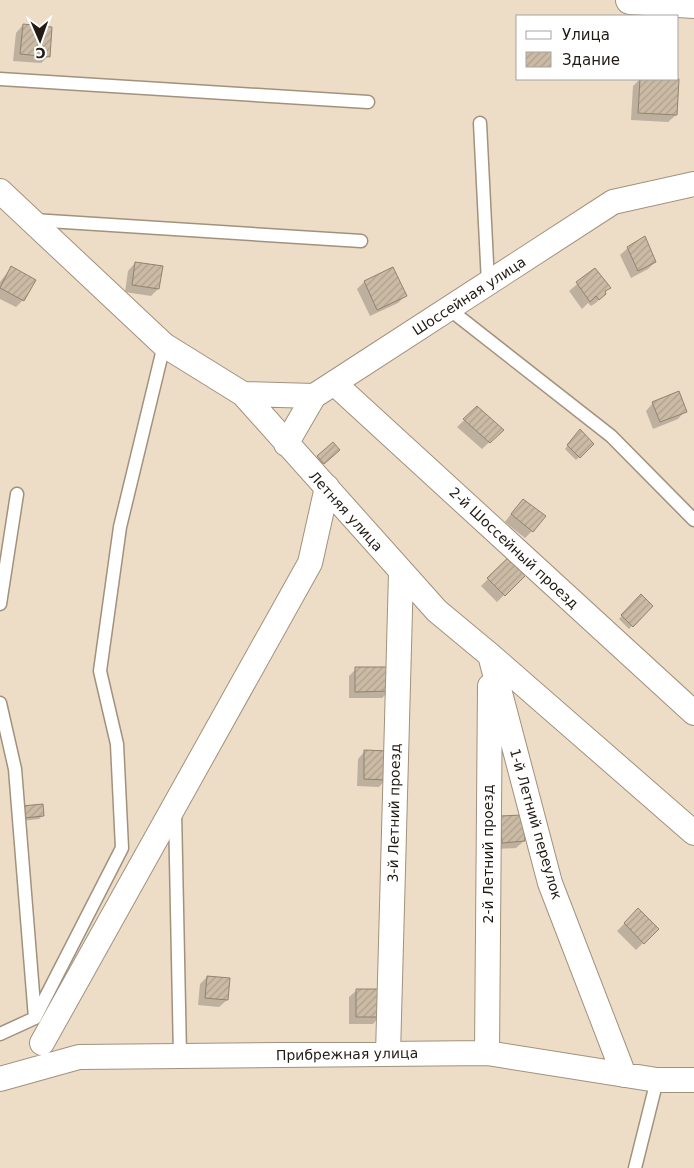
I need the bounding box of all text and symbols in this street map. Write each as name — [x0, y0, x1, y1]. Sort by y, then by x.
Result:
north arrow — [15, 15, 65, 65]
legend — [516, 15, 679, 80]
text: Улица — [562, 26, 610, 44]
text: С — [35, 45, 46, 61]
text: Здание — [562, 51, 620, 69]
street label: Шоссейная улица — [409, 253, 529, 339]
street label: Летняя улица — [306, 468, 386, 554]
street label: 2-й Шоссейный проезд — [446, 484, 582, 612]
street label: 3-й Летний проезд — [385, 743, 403, 883]
street label: 1-й Летний переулок — [507, 747, 565, 901]
street label: 2-й Летний проезд — [480, 785, 496, 923]
street label: Прибрежная улица — [276, 1045, 418, 1063]

